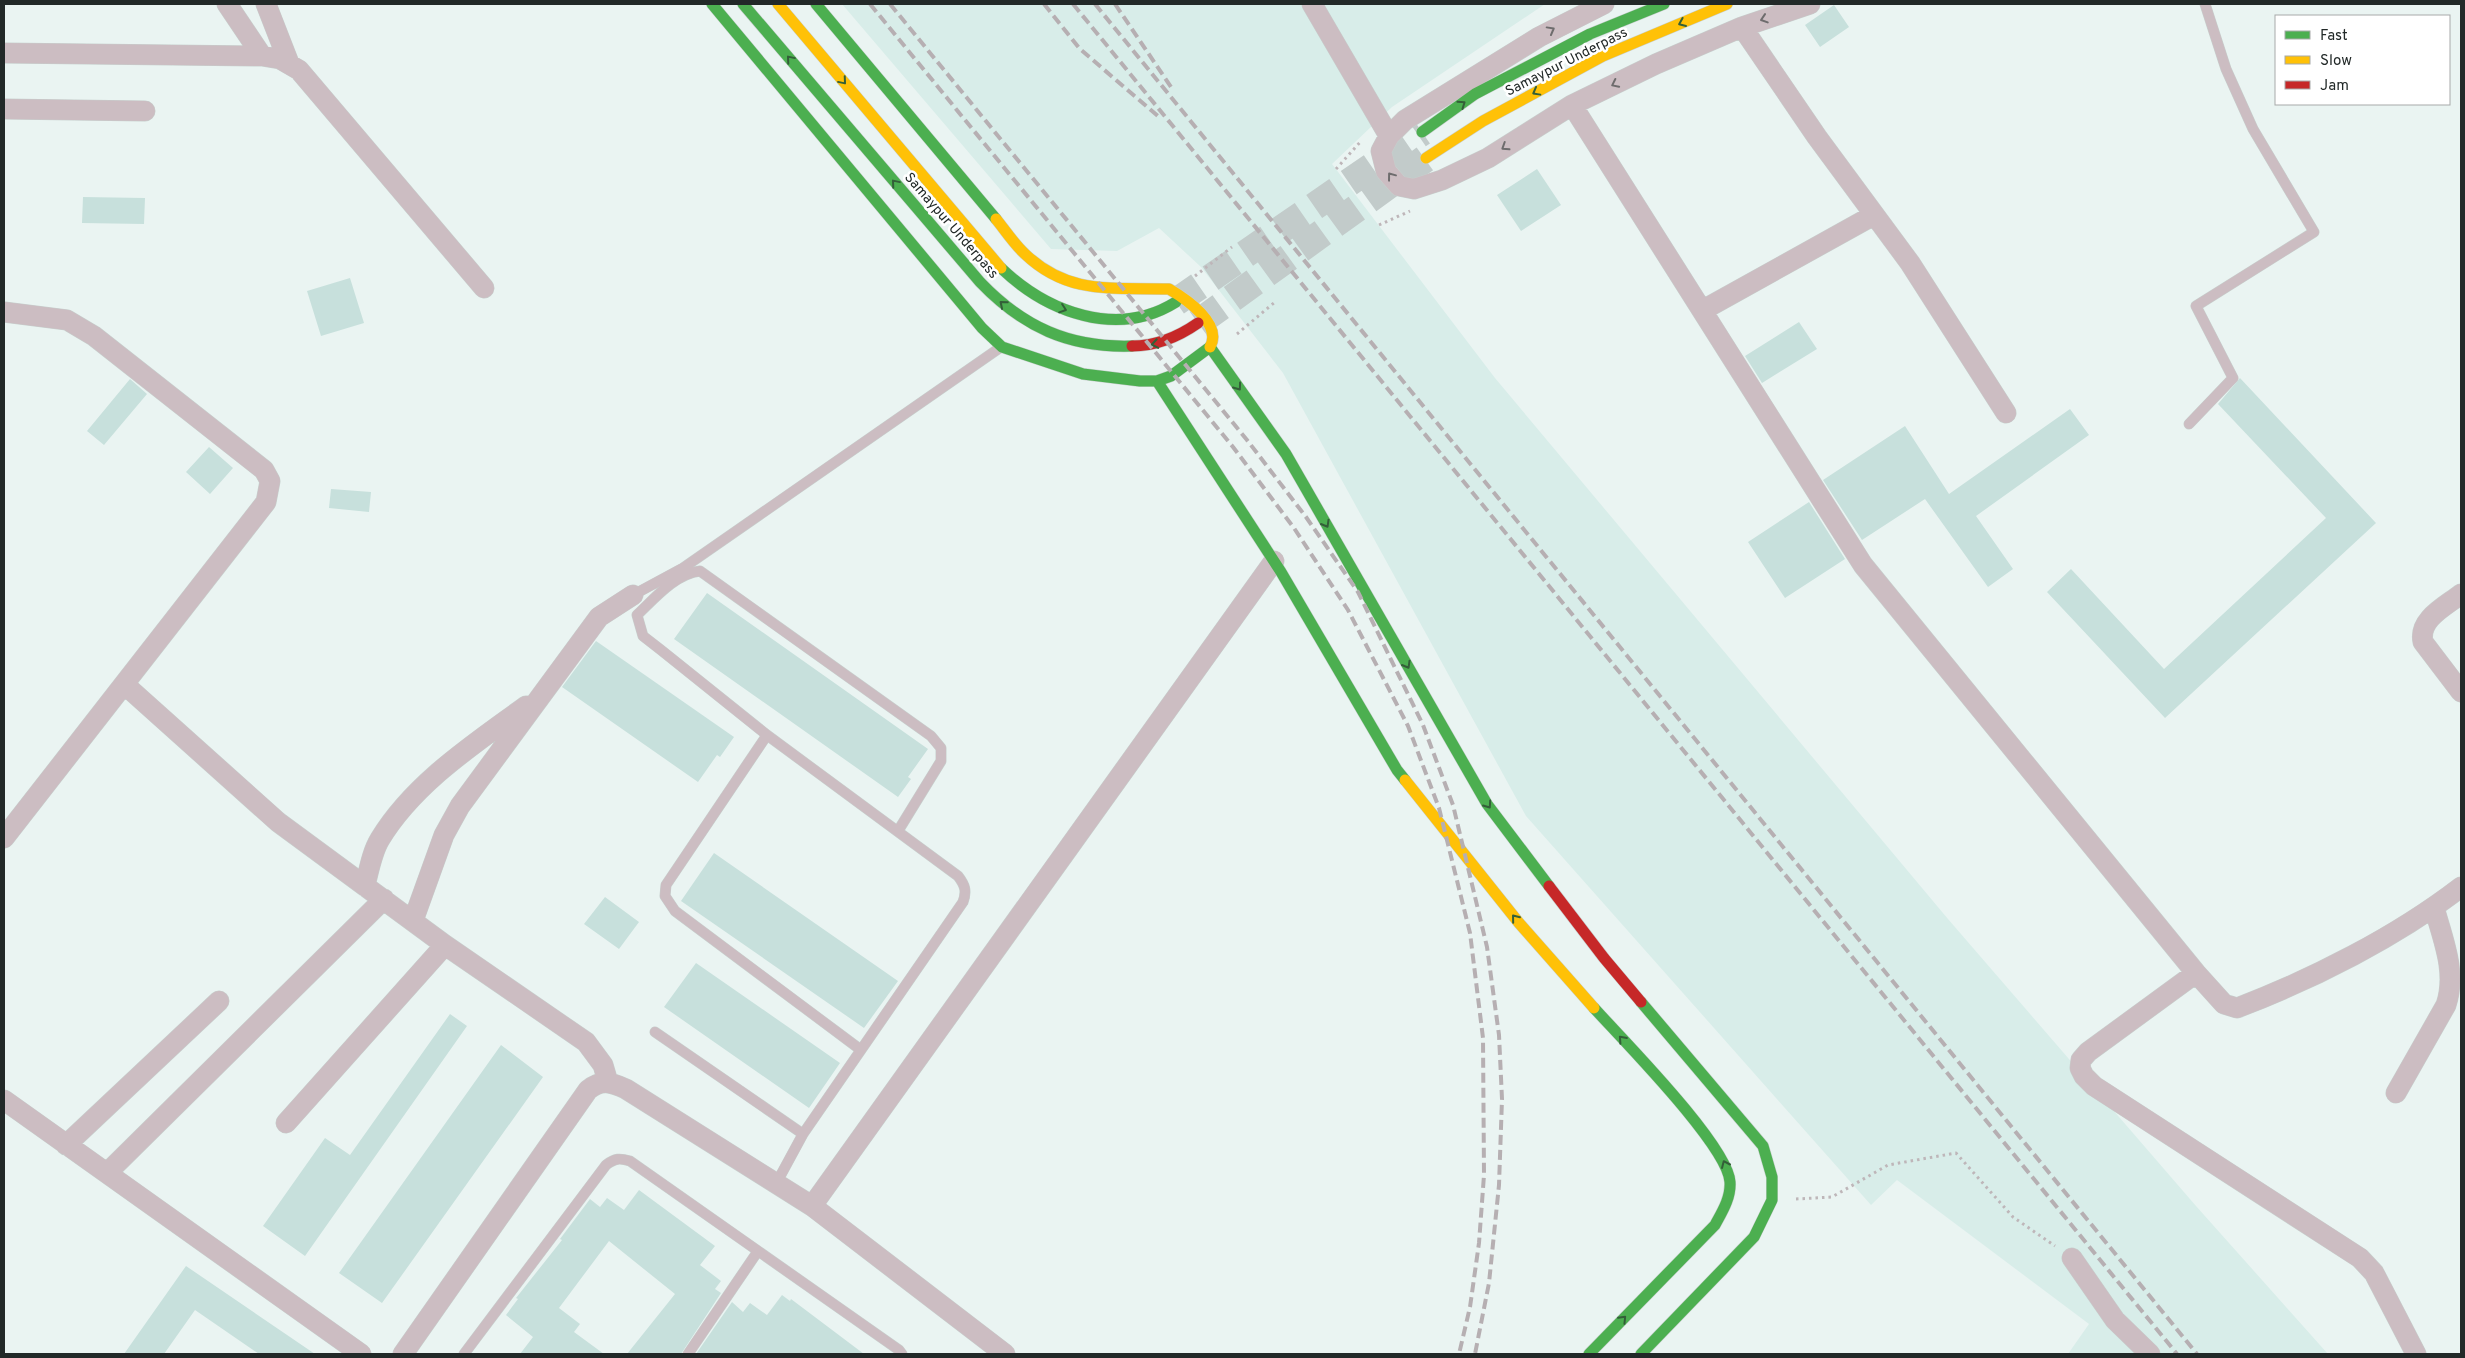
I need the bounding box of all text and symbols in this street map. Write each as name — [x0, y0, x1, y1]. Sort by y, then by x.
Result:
one-way arrow — [1760, 13, 1769, 23]
legend — [2275, 15, 2450, 105]
one-way arrow — [1678, 16, 1687, 27]
street label: Samaypur Underpass — [1503, 24, 1631, 100]
one-way arrow — [1545, 27, 1554, 37]
text: Fast — [2320, 27, 2348, 46]
text: Slow — [2320, 52, 2352, 71]
one-way arrow — [787, 55, 796, 64]
one-way arrow — [838, 76, 847, 85]
text: Jam — [2320, 77, 2349, 96]
one-way arrow — [1611, 78, 1620, 88]
one-way arrow — [1532, 86, 1541, 96]
one-way arrow — [1456, 101, 1466, 110]
one-way arrow — [1501, 141, 1510, 151]
street label: Samaypur Underpass — [900, 170, 1001, 282]
one-way arrow — [1389, 173, 1397, 182]
one-way arrow — [892, 179, 901, 188]
one-way arrow — [1000, 301, 1009, 310]
one-way arrow — [1059, 304, 1067, 314]
one-way arrow — [1150, 338, 1159, 349]
one-way arrow — [1232, 381, 1241, 391]
one-way arrow — [1320, 518, 1330, 527]
one-way arrow — [1401, 659, 1411, 668]
one-way arrow — [1482, 799, 1491, 809]
one-way arrow — [1511, 914, 1520, 923]
one-way arrow — [1619, 1036, 1628, 1045]
one-way arrow — [1721, 1160, 1732, 1169]
one-way arrow — [1617, 1316, 1626, 1325]

